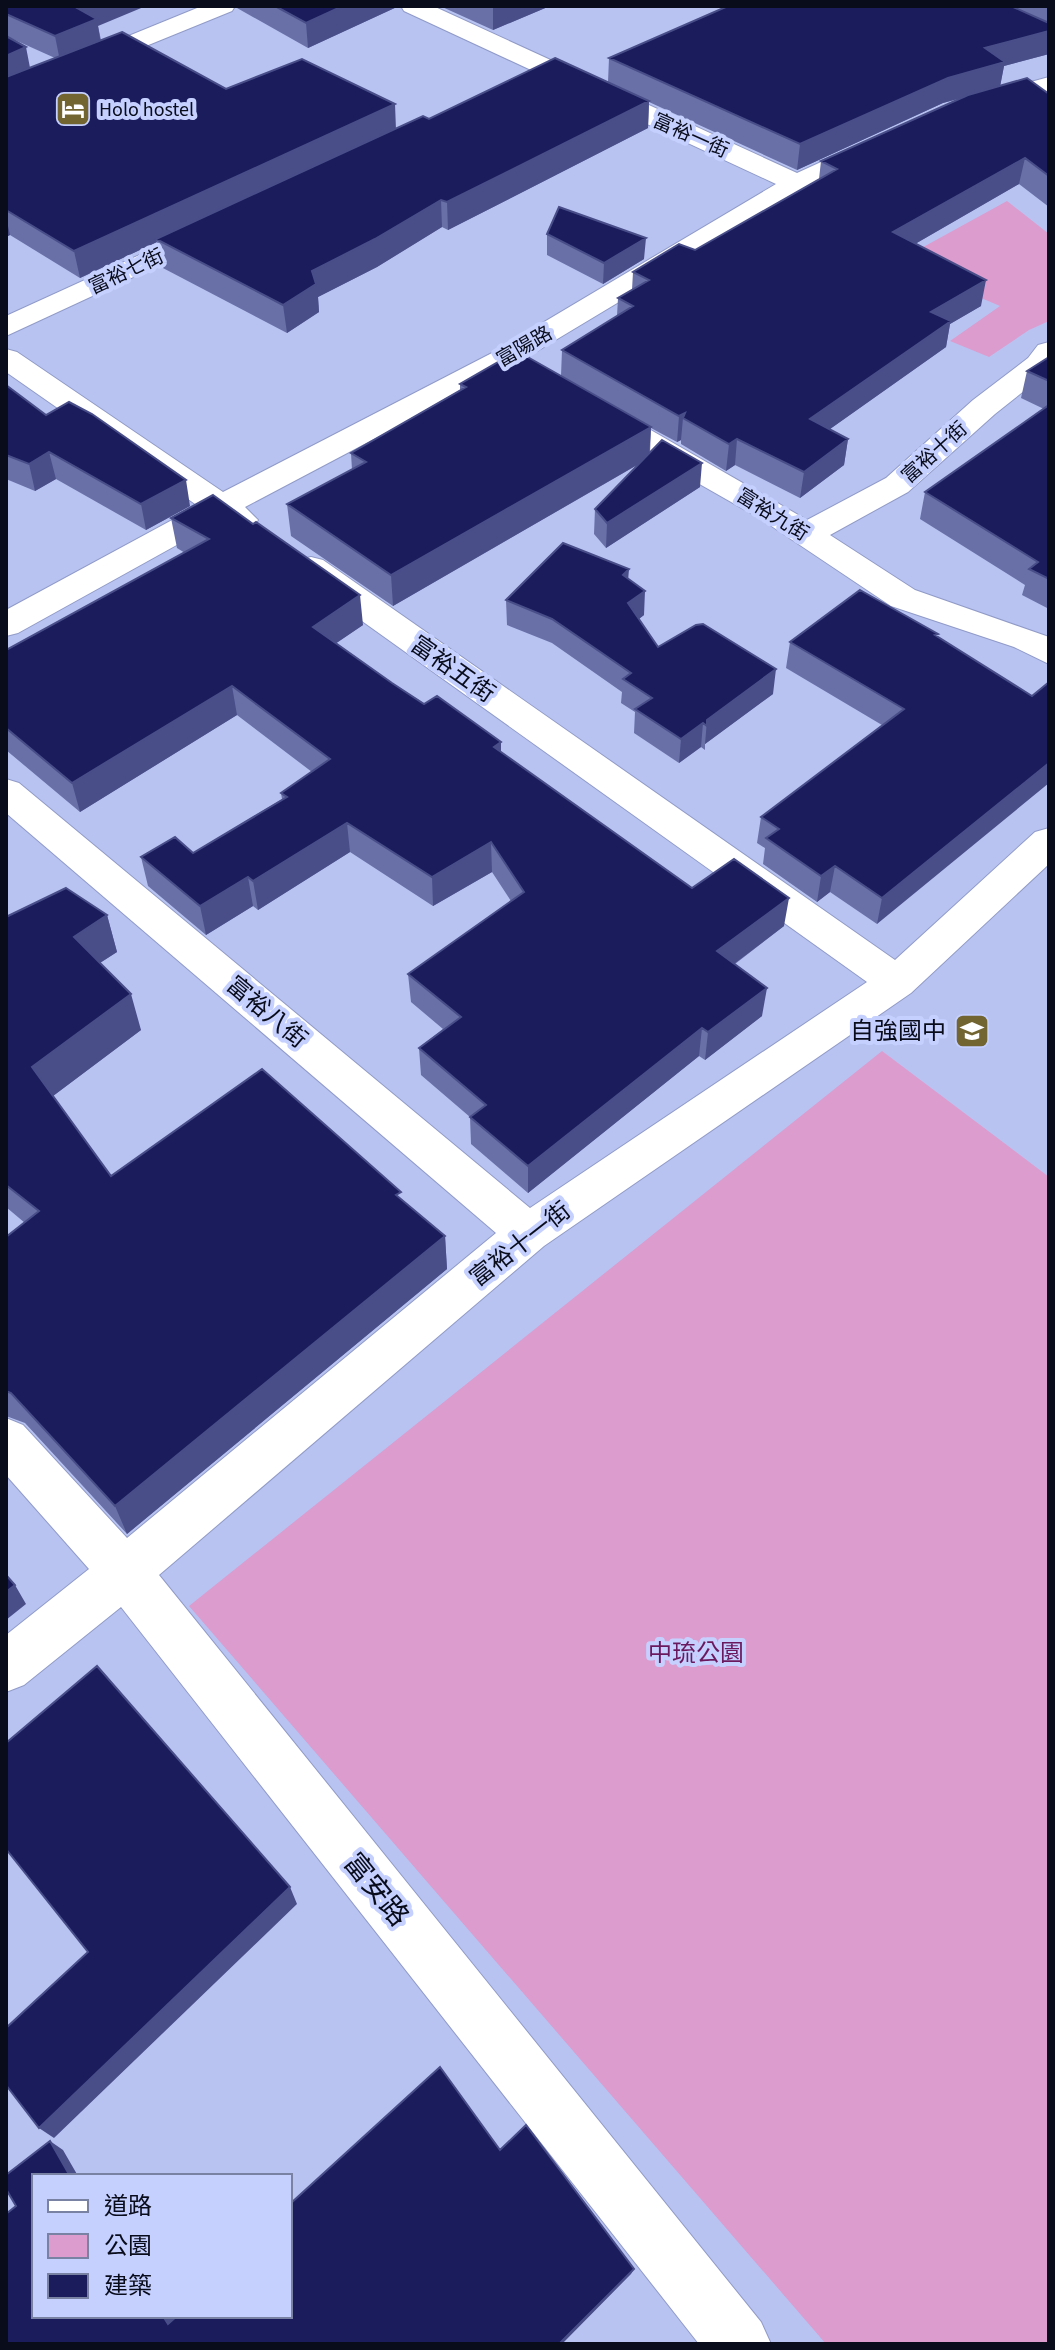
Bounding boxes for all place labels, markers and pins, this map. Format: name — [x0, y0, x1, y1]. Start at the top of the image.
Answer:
hotel icon: Holo hostel — [54, 90, 92, 128]
place label: Holo hostel — [99, 96, 194, 124]
school or university icon: 自強國中 — [953, 1012, 991, 1050]
place label: 自強國中 — [850, 1014, 946, 1049]

